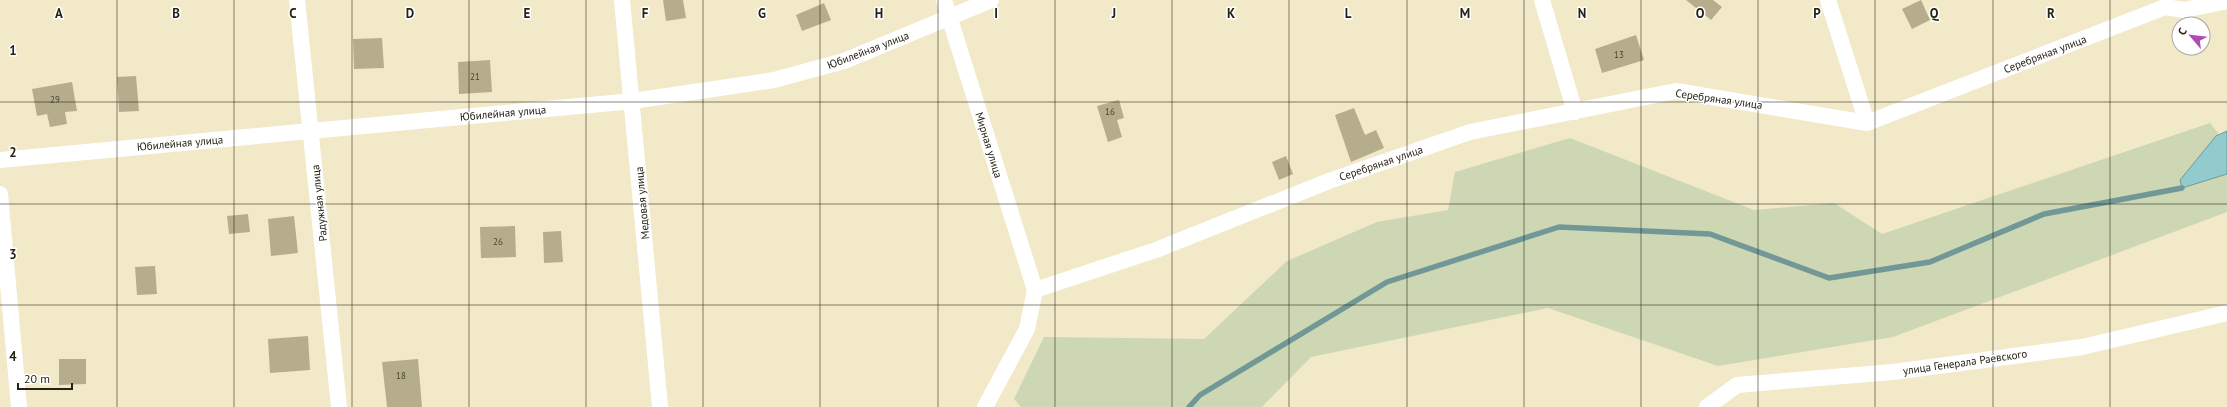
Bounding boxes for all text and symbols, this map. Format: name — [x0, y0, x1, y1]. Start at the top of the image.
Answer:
text: A — [55, 5, 63, 22]
text: B — [172, 5, 180, 22]
text: C — [289, 5, 297, 22]
text: D — [406, 5, 414, 22]
text: E — [524, 5, 531, 22]
text: F — [642, 5, 649, 22]
text: G — [758, 5, 766, 22]
text: H — [875, 5, 883, 22]
text: I — [994, 5, 998, 22]
text: J — [1111, 5, 1116, 22]
text: K — [1227, 5, 1235, 22]
text: L — [1345, 5, 1352, 22]
text: M — [1460, 5, 1470, 22]
text: N — [1578, 5, 1586, 22]
text: O — [1696, 5, 1705, 22]
text: P — [1813, 5, 1821, 22]
text: Q — [1930, 5, 1940, 22]
text: R — [2047, 5, 2055, 22]
north arrow — [2171, 16, 2211, 56]
text: С — [2175, 25, 2190, 37]
street label: Юбилейная улица — [825, 28, 911, 72]
street label: Серебряная улица — [2002, 32, 2088, 76]
text: 1 — [9, 42, 17, 59]
house number: 13 — [1614, 49, 1624, 60]
house number: 21 — [470, 71, 480, 82]
street label: Серебряная улица — [1675, 86, 1763, 112]
house number: 29 — [50, 94, 60, 105]
street label: Юбилейная улица — [459, 102, 547, 124]
house number: 16 — [1105, 106, 1115, 117]
street label: Мирная улица — [972, 110, 1006, 180]
street label: Юбилейная улица — [136, 132, 224, 154]
street label: Серебряная улица — [1337, 142, 1425, 184]
text: 2 — [9, 144, 17, 161]
street label: Радужная улица — [308, 164, 330, 242]
street label: Медовая улица — [632, 166, 652, 240]
house number: 26 — [493, 236, 503, 247]
text: 3 — [9, 246, 17, 263]
street label: улица Генерала Раевского — [1902, 346, 2028, 378]
text: 4 — [9, 348, 17, 365]
scale bar — [18, 365, 72, 391]
house number: 18 — [396, 370, 406, 381]
text: 20 m — [24, 371, 50, 386]

